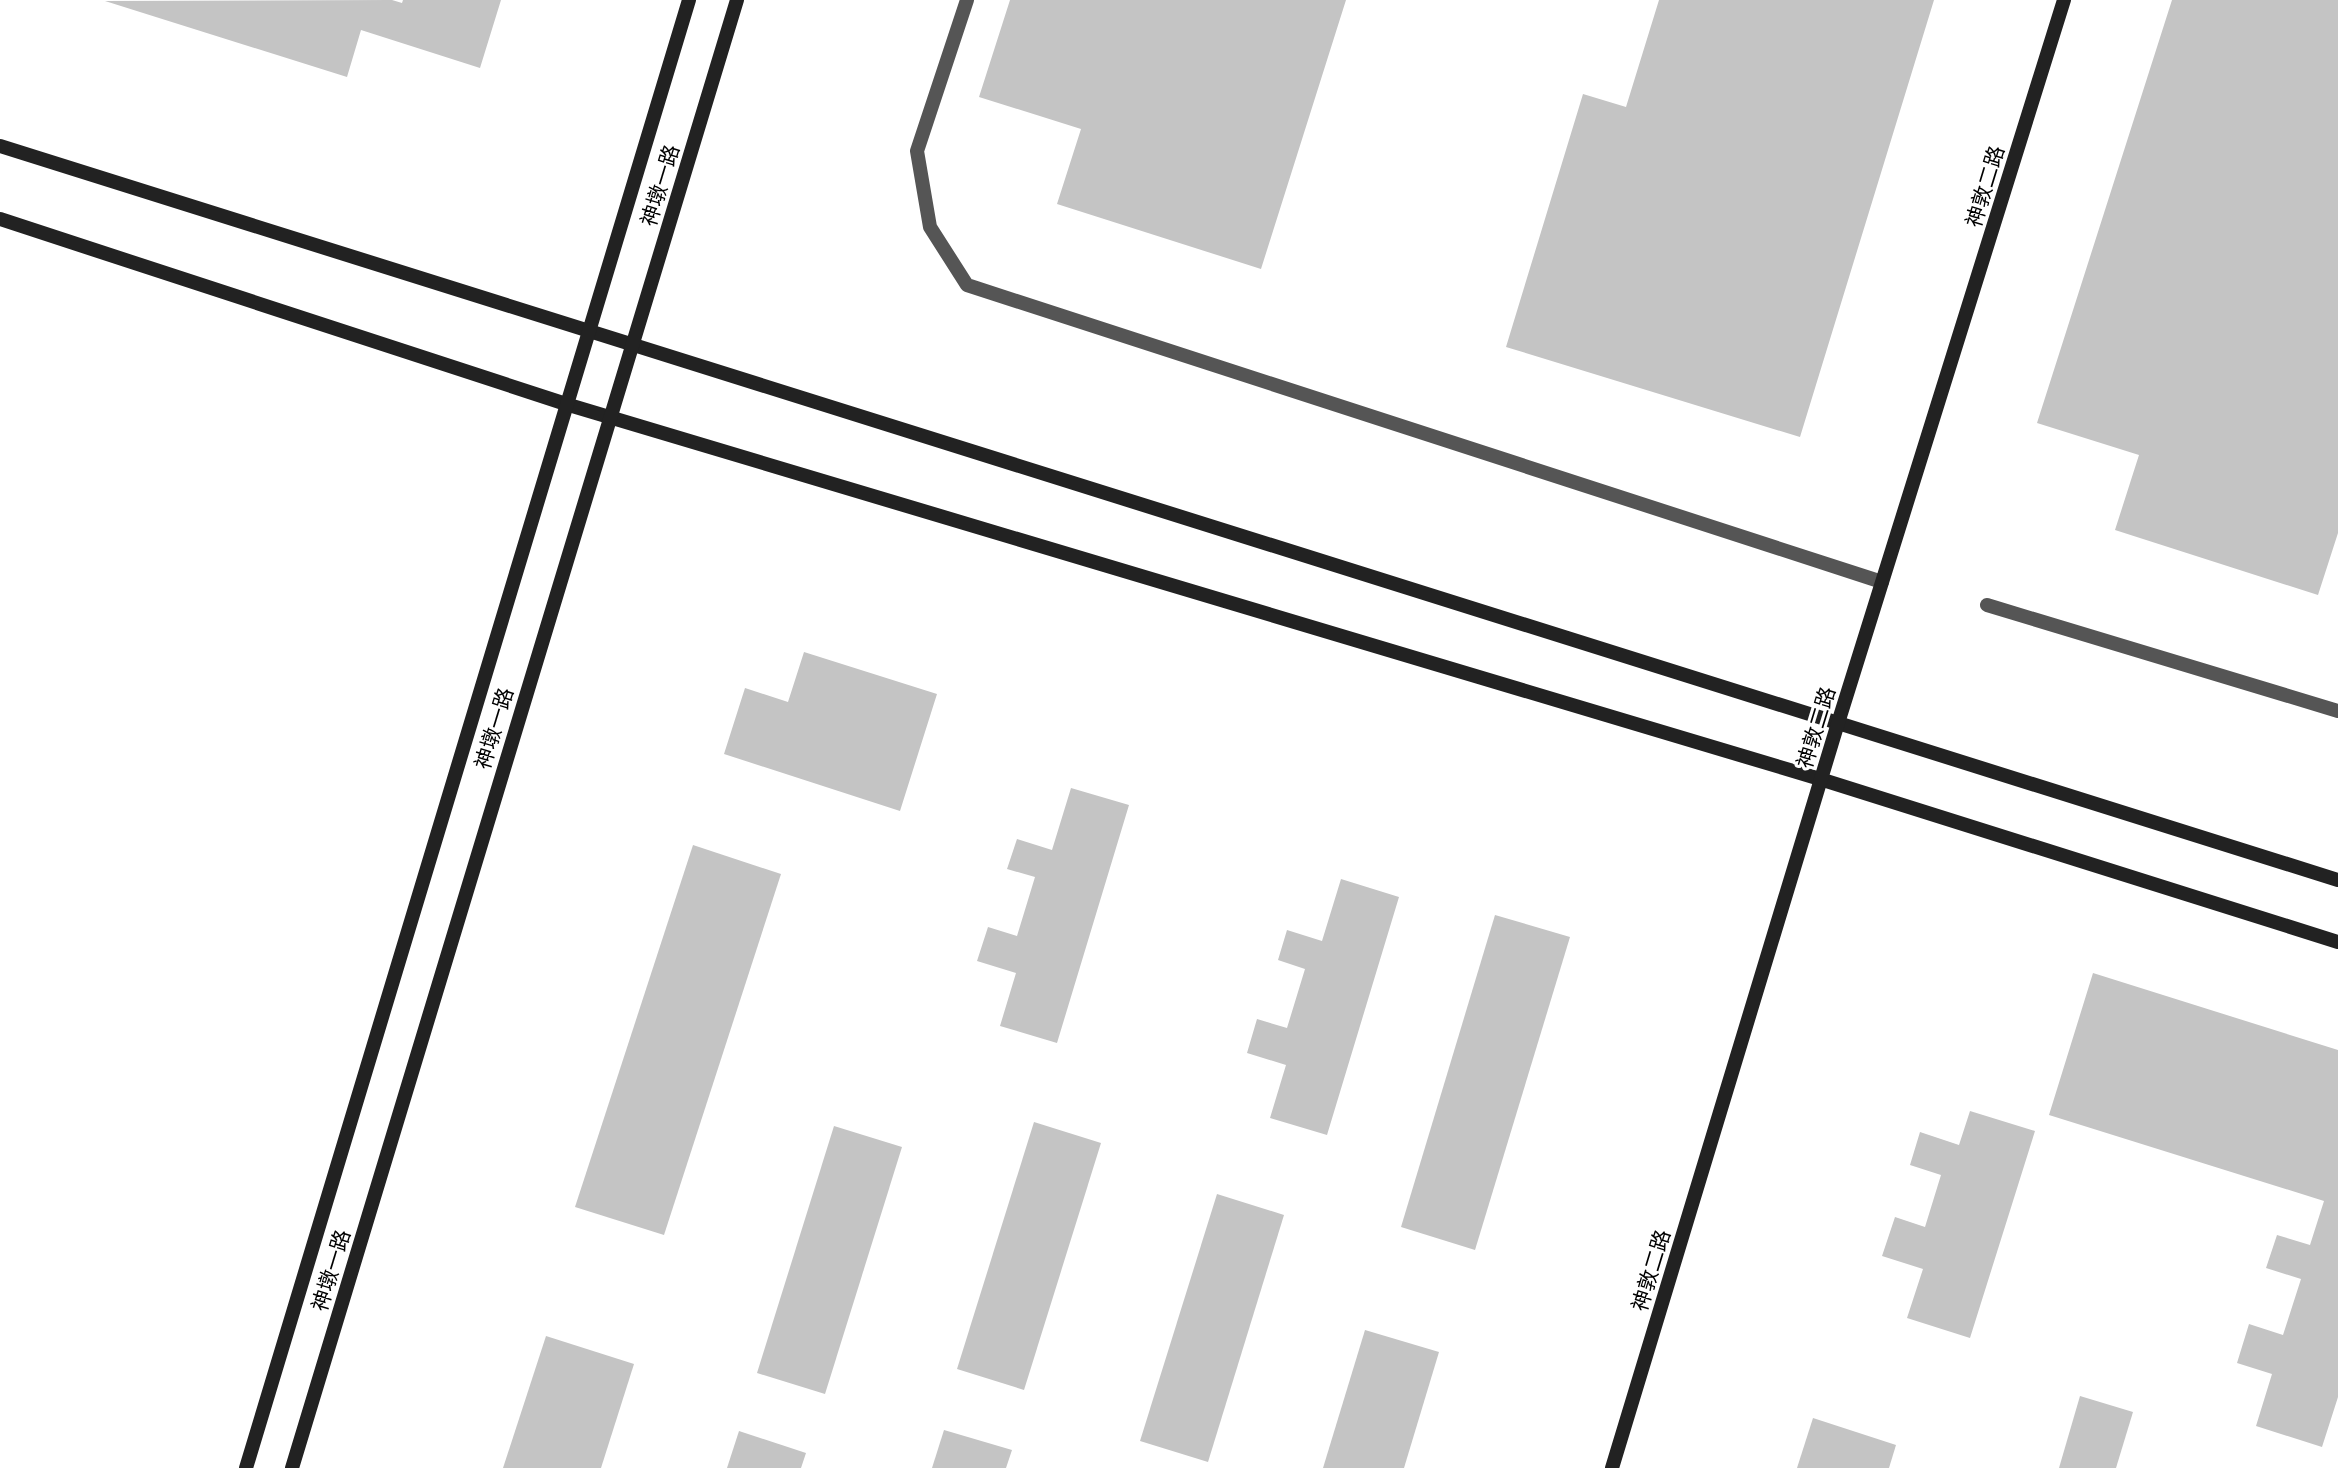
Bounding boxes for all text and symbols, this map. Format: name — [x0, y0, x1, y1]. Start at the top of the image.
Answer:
street label: 神墩一路 — [635, 141, 683, 229]
street label: 神敦二路 — [1960, 142, 2008, 230]
street label: 神敦二路 — [1791, 683, 1839, 771]
street label: 神墩一路 — [469, 684, 517, 772]
street label: 神墩一路 — [306, 1226, 354, 1314]
street label: 神敦二路 — [1626, 1226, 1674, 1314]

